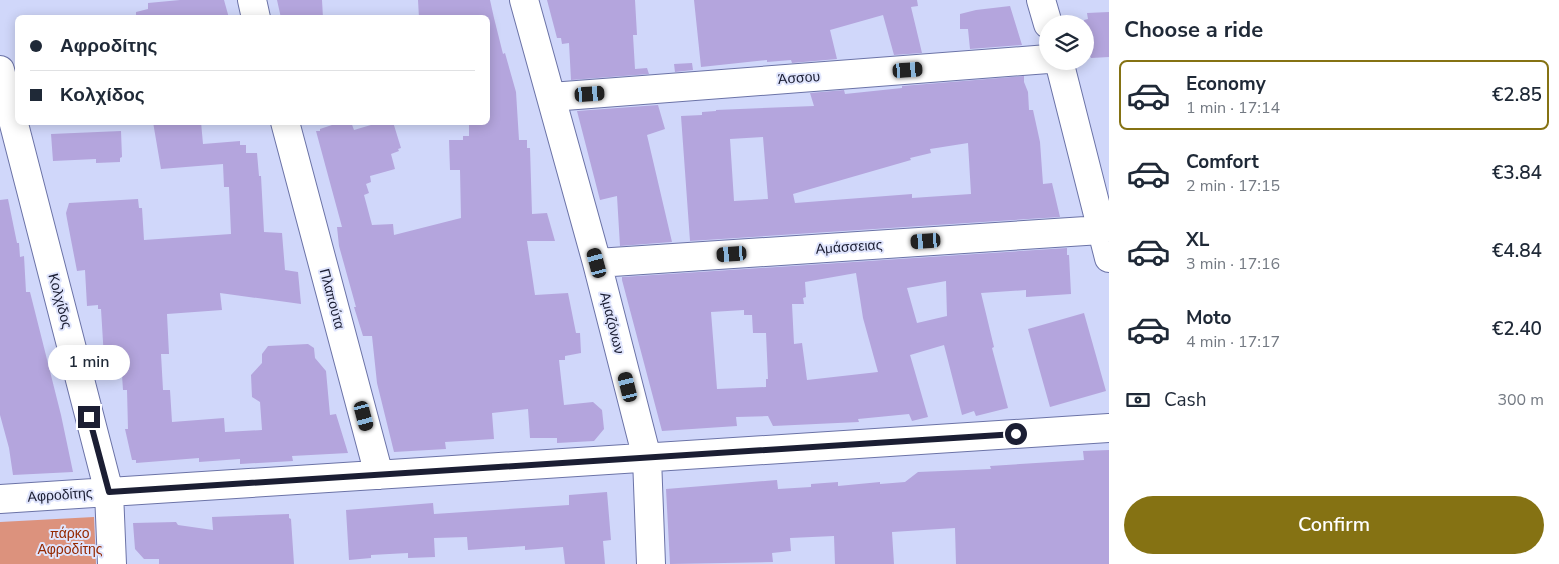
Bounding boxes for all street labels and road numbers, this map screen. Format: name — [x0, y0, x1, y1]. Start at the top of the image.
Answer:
street label: Άσσου — [777, 67, 821, 89]
street label: Αμάσσειας — [815, 235, 883, 259]
street label: Πλαπούτα — [315, 267, 349, 331]
street label: Κολχίδος — [44, 271, 77, 331]
street label: Αμαζόνων — [595, 290, 629, 356]
street label: Αφροδίτης — [27, 483, 93, 507]

